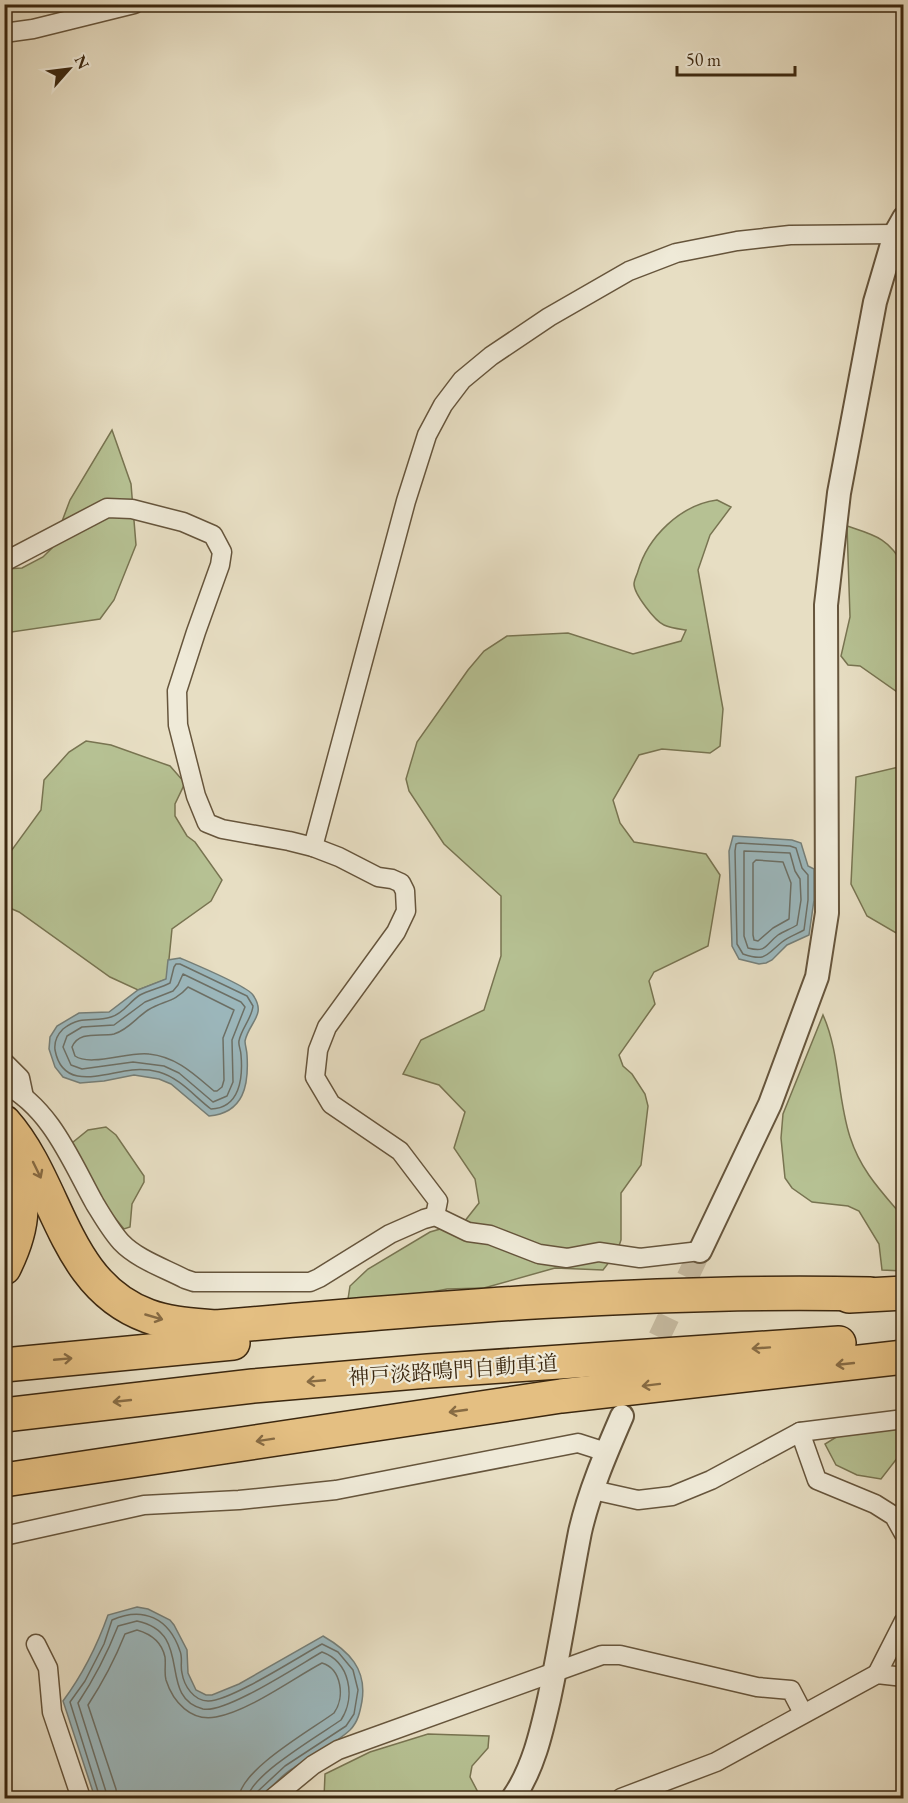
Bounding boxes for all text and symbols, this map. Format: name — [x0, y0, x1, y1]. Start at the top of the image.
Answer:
north arrow — [39, 39, 99, 99]
scale bar — [677, 39, 796, 77]
text: 50 m — [686, 48, 721, 71]
text: N — [69, 52, 94, 73]
one-way arrow — [32, 1161, 43, 1179]
one-way arrow — [144, 1312, 163, 1323]
one-way arrow — [752, 1343, 772, 1354]
street label: 神戸淡路鳴門自動車道 — [347, 1349, 559, 1391]
one-way arrow — [52, 1353, 72, 1364]
one-way arrow — [836, 1358, 856, 1369]
one-way arrow — [306, 1376, 326, 1387]
one-way arrow — [642, 1380, 662, 1391]
one-way arrow — [112, 1396, 132, 1407]
one-way arrow — [449, 1405, 469, 1416]
one-way arrow — [256, 1434, 276, 1445]

